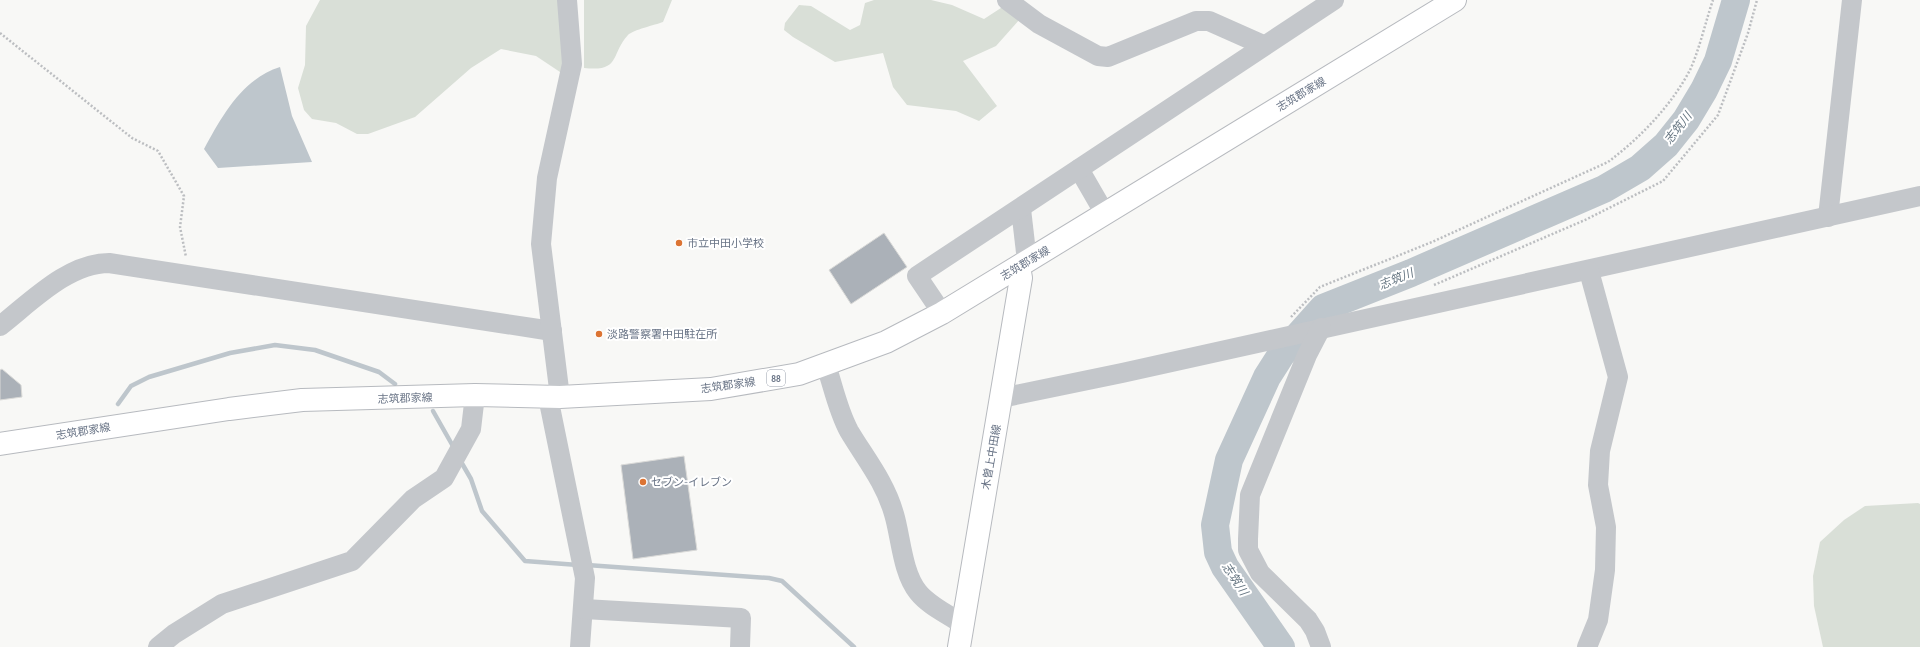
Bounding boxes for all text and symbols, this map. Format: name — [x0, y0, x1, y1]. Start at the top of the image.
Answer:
street label: 志筑郡家線 — [1274, 75, 1328, 114]
water label: 志筑川 — [1661, 108, 1697, 147]
place label: 市立中田小学校 — [687, 237, 764, 250]
marker: 市立中田小学校 — [674, 238, 684, 248]
street label: 志筑郡家線 — [998, 244, 1052, 283]
water label: 志筑川 — [1377, 265, 1418, 293]
place label: 淡路警察署中田駐在所 — [607, 328, 718, 341]
marker: 淡路警察署中田駐在所 — [594, 329, 604, 339]
road number: 88 — [767, 370, 785, 386]
street label: 志筑郡家線 — [700, 375, 756, 396]
street label: 志筑郡家線 — [377, 391, 433, 406]
street label: 志筑郡家線 — [55, 421, 111, 442]
street label: 木曽上中田線 — [979, 423, 1004, 491]
place label: セブン-イレブン — [651, 476, 732, 489]
marker: セブン-イレブン — [638, 477, 648, 487]
water label: 志筑川 — [1218, 560, 1252, 600]

